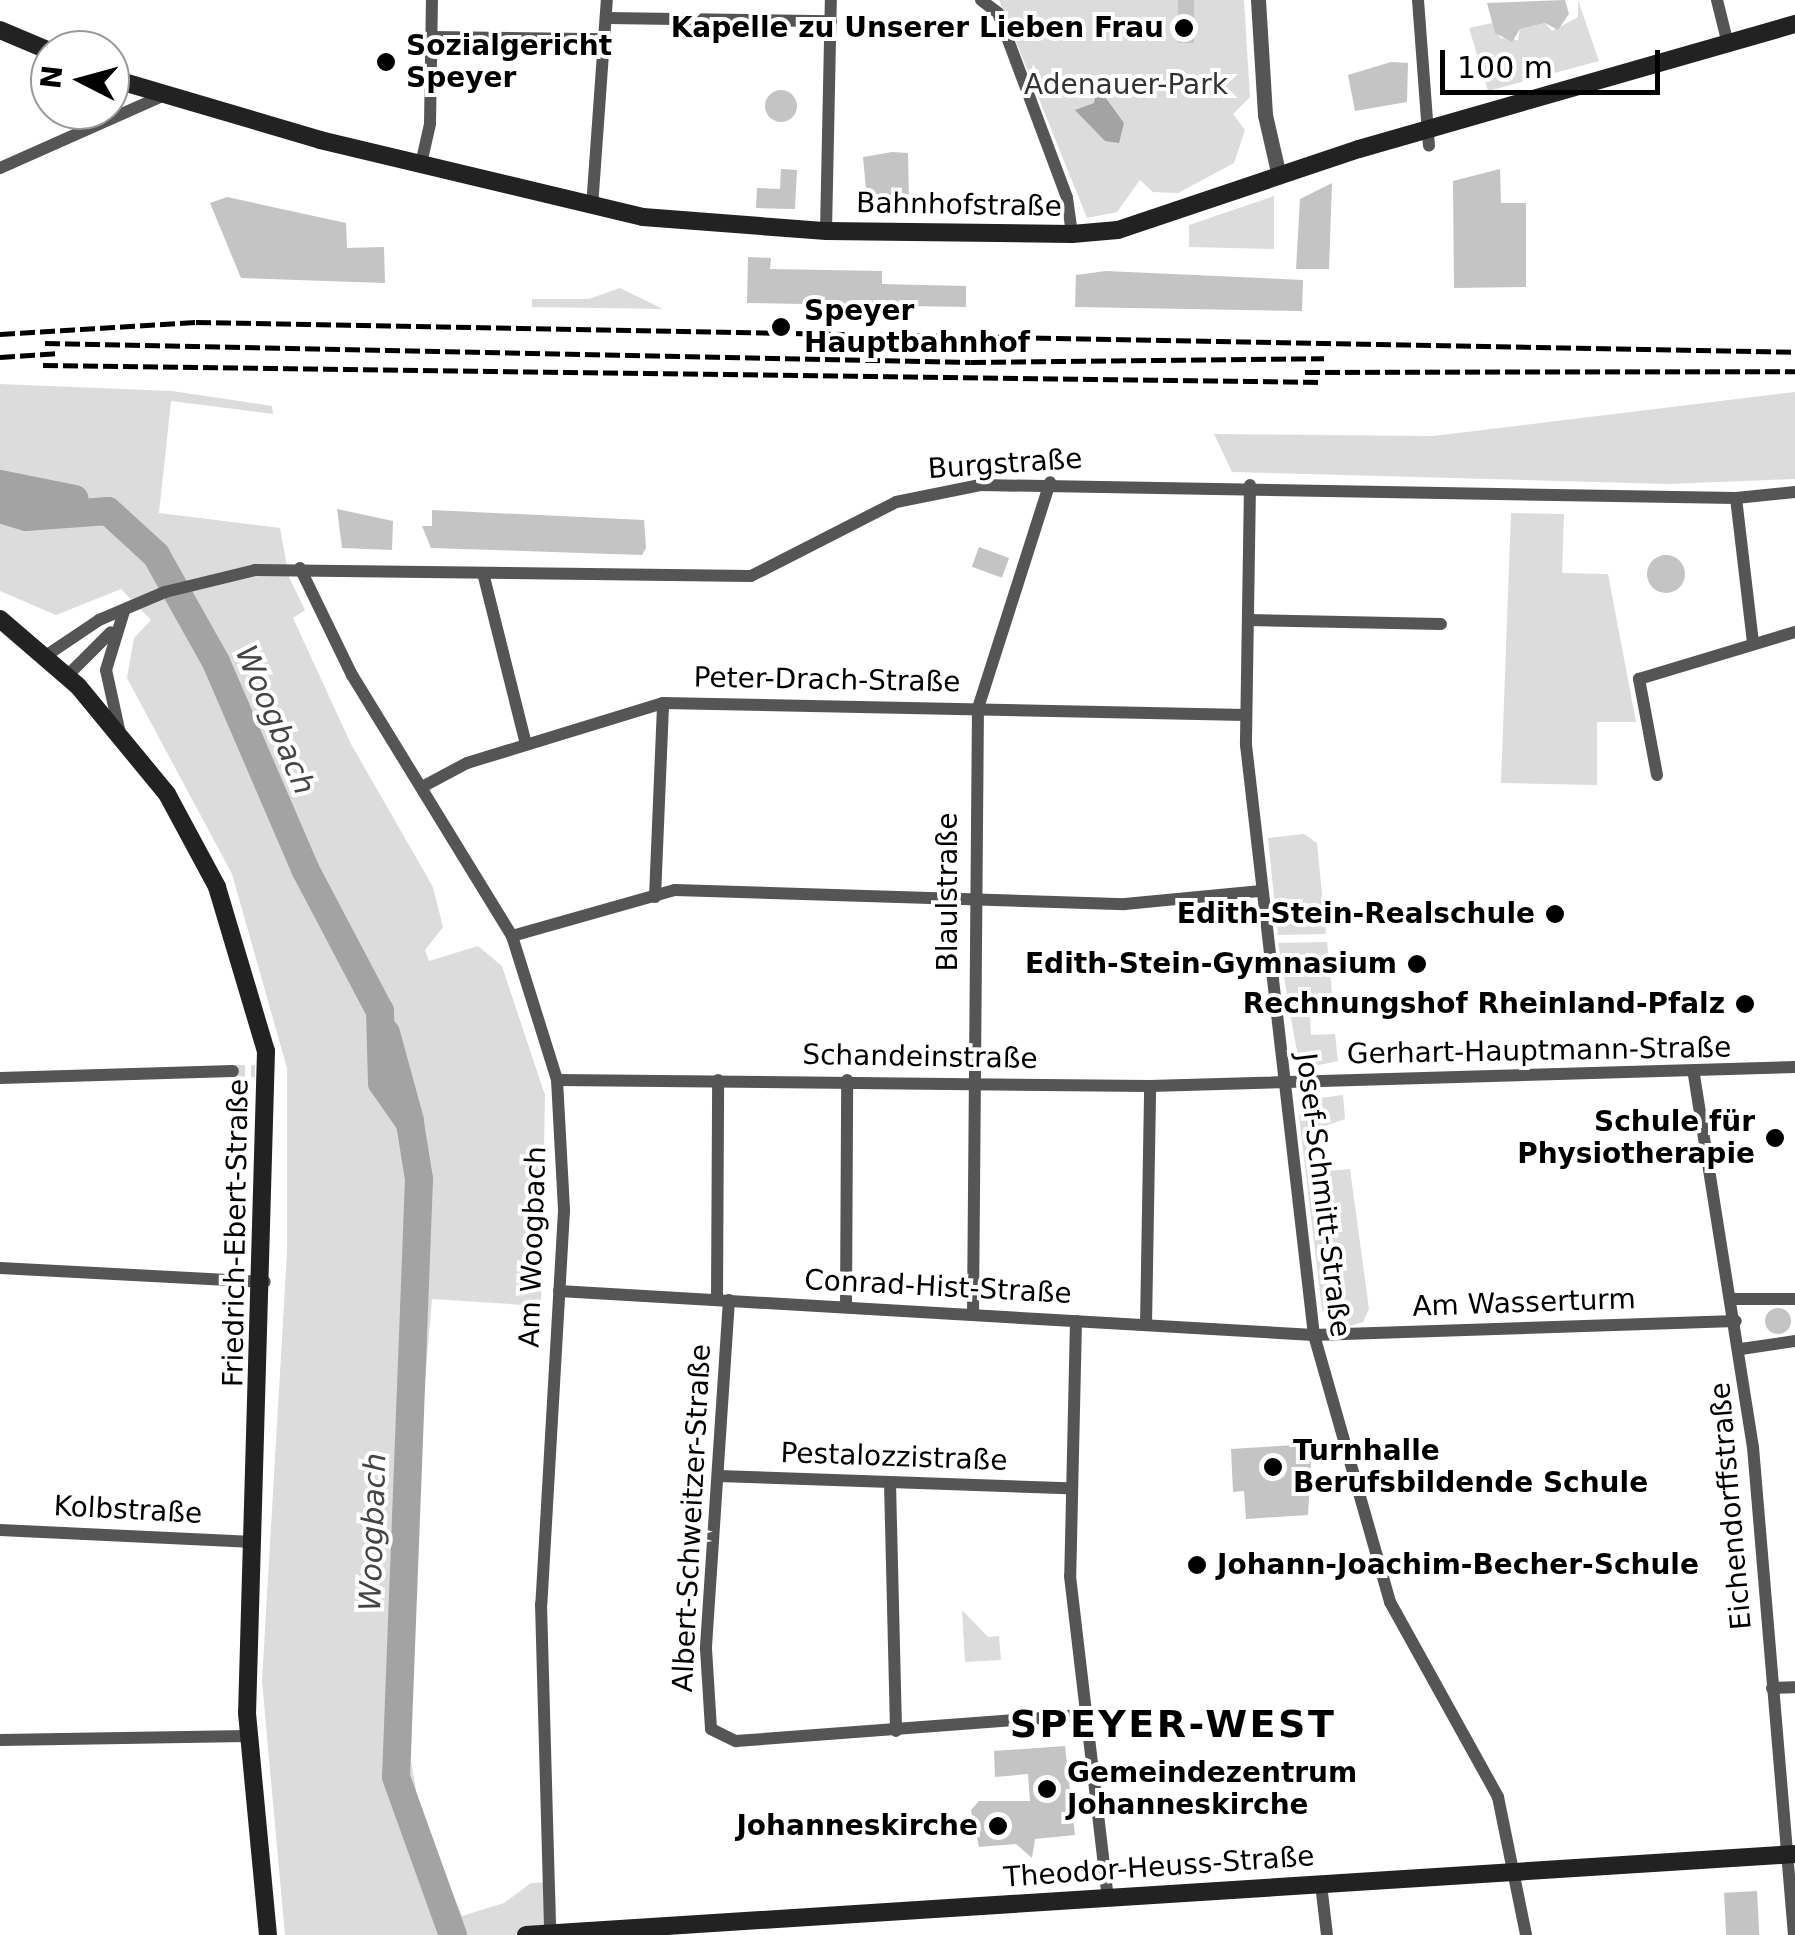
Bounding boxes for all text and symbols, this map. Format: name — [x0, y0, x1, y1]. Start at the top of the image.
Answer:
place label: Kapelle zu Unserer Lieben Frau — [671, 11, 1164, 45]
marker: Kapelle zu Unserer Lieben Frau — [1173, 17, 1195, 39]
place label: Sozialgericht Speyer — [406, 29, 612, 95]
north arrow — [30, 30, 130, 130]
scale bar — [1445, 30, 1665, 92]
text: 100 m — [1457, 50, 1553, 85]
marker: Sozialgericht Speyer — [375, 51, 397, 73]
text: N — [34, 64, 69, 90]
park label: Adenauer-Park — [1024, 68, 1228, 102]
street label: Bahnhofstraße — [856, 186, 1062, 224]
place label: Speyer Hauptbahnhof — [804, 294, 1030, 360]
marker: Speyer Hauptbahnhof — [768, 314, 794, 340]
street label: Burgstraße — [927, 442, 1083, 486]
water label: Woogbach — [227, 640, 323, 800]
street label: Peter-Drach-Straße — [693, 661, 961, 699]
street label: Blaulstraße — [931, 813, 965, 971]
place label: Edith-Stein-Realschule — [1177, 897, 1535, 931]
marker: Edith-Stein-Realschule — [1544, 903, 1566, 925]
place label: Edith-Stein-Gymnasium — [1025, 947, 1397, 981]
marker: Edith-Stein-Gymnasium — [1406, 953, 1428, 975]
place label: Rechnungshof Rheinland-Pfalz — [1243, 987, 1725, 1021]
marker: Rechnungshof Rheinland-Pfalz — [1734, 993, 1756, 1015]
street label: Gerhart-Hauptmann-Straße — [1347, 1031, 1731, 1071]
street label: Schandeinstraße — [802, 1038, 1038, 1076]
street label: Josef-Schmitt-Straße — [1289, 1051, 1357, 1339]
street label: Friedrich-Ebert-Straße — [217, 1078, 255, 1388]
place label: Schule für Physiotherapie — [1517, 1105, 1755, 1171]
marker: Schule für Physiotherapie — [1764, 1127, 1786, 1149]
street label: Am Woogbach — [513, 1146, 553, 1348]
street label: Conrad-Hist-Straße — [803, 1263, 1073, 1311]
street label: Am Wasserturm — [1412, 1282, 1636, 1324]
street label: Albert-Schweitzer-Straße — [666, 1343, 718, 1693]
street label: Eichendorffstraße — [1703, 1381, 1759, 1631]
place label: Turnhalle Berufsbildende Schule — [1293, 1434, 1648, 1500]
street label: Pestalozzistraße — [780, 1436, 1008, 1478]
water label: Woogbach — [352, 1452, 394, 1612]
marker: Turnhalle Berufsbildende Schule — [1262, 1456, 1284, 1478]
street label: Kolbstraße — [53, 1489, 203, 1531]
place label: Johann-Joachim-Becher-Schule — [1217, 1548, 1699, 1582]
marker: Johann-Joachim-Becher-Schule — [1186, 1554, 1208, 1576]
district label: SPEYER-WEST — [1010, 1702, 1336, 1748]
place label: Gemeindezentrum Johanneskirche — [1067, 1756, 1357, 1822]
marker: Gemeindezentrum Johanneskirche — [1036, 1778, 1058, 1800]
place label: Johanneskirche — [736, 1809, 978, 1843]
marker: Johanneskirche — [987, 1815, 1009, 1837]
street label: Theodor-Heuss-Straße — [1002, 1839, 1316, 1895]

